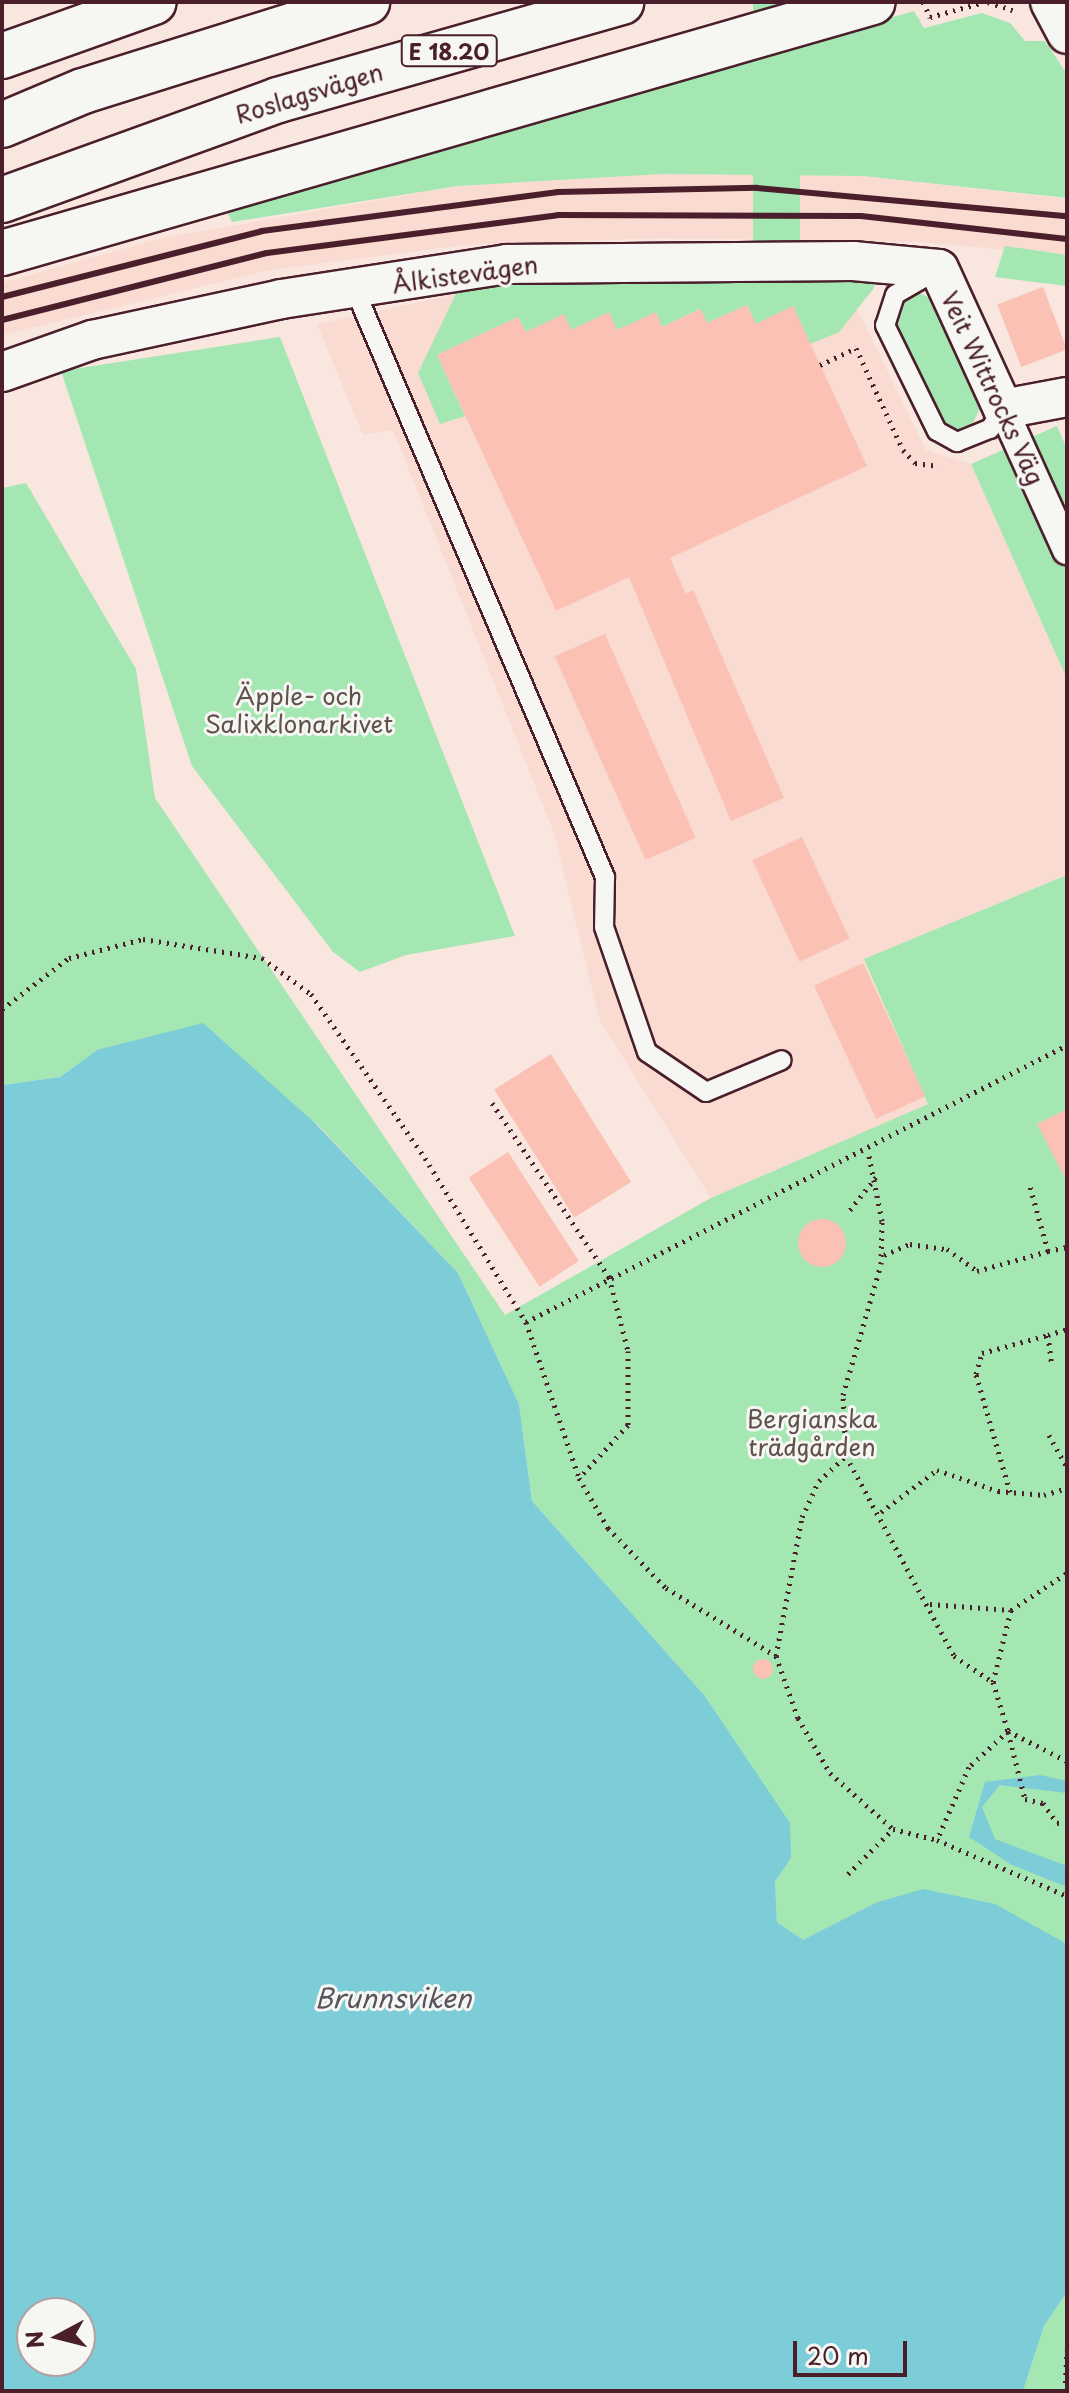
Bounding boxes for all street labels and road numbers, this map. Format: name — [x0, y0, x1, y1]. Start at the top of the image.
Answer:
road number: E 18.20 — [399, 33, 499, 69]
street label: Roslagsvägen — [232, 57, 386, 129]
street label: Ålkistevägen — [390, 250, 540, 298]
street label: Veit Wittrocks Väg — [935, 286, 1051, 490]

